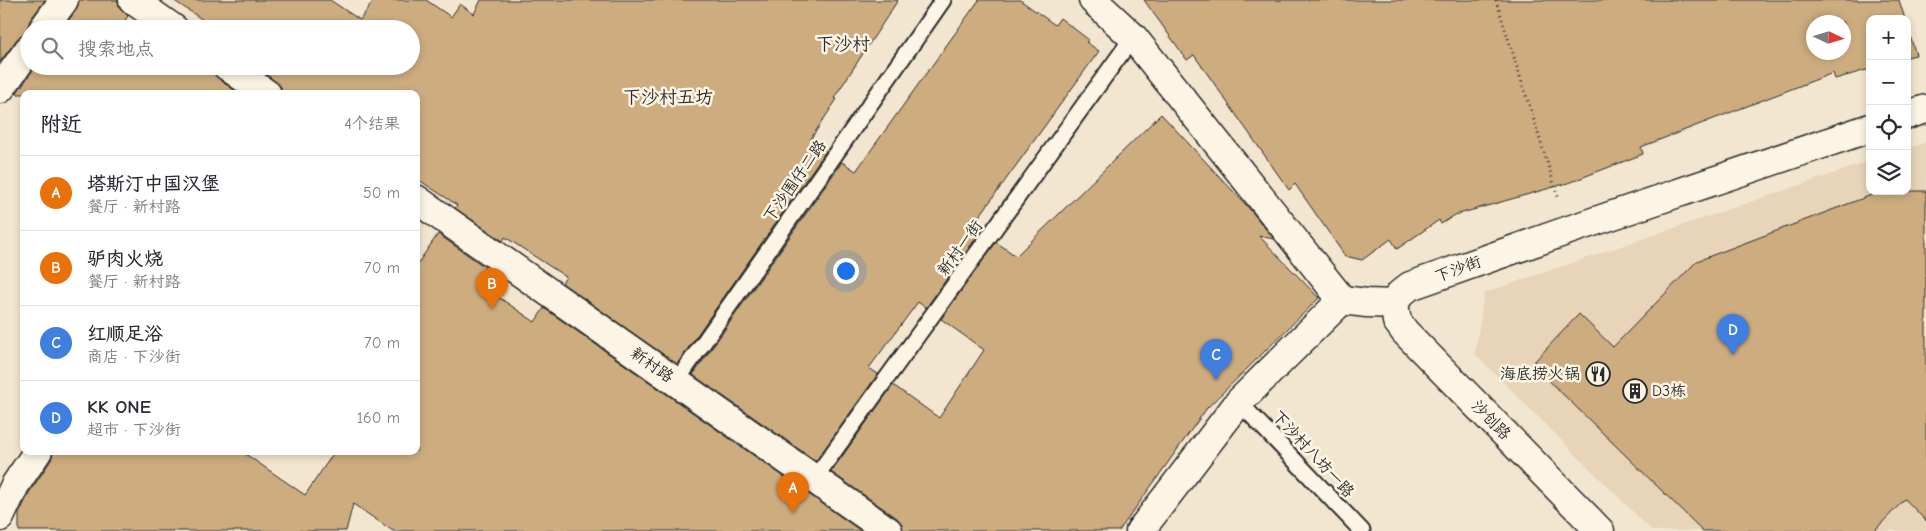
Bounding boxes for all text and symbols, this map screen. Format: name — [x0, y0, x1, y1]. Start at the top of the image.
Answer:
north arrow — [1806, 15, 1851, 60]
map controls — [1866, 15, 1911, 195]
button: + — [1866, 15, 1911, 60]
search box — [20, 20, 420, 75]
icon: search — [38, 34, 66, 62]
district label: 下沙村 — [816, 34, 870, 55]
text: 搜索地点 — [78, 38, 154, 60]
button: − — [1866, 60, 1911, 105]
district label: 下沙村五坊 — [623, 87, 713, 108]
button: locate — [1866, 105, 1911, 150]
text: 附近 — [40, 112, 82, 136]
text: 4个结果 — [344, 115, 400, 133]
street label: 下沙围仔二路 — [760, 137, 830, 225]
button: layers — [1866, 150, 1911, 195]
text: 塔斯汀中国汉堡 — [87, 173, 220, 195]
text: A — [52, 184, 60, 202]
text: 50 m — [363, 184, 400, 202]
text: 餐厅 · 新村路 — [87, 198, 181, 216]
street label: 新村一街 — [934, 217, 986, 279]
text: 驴肉火烧 — [87, 248, 163, 270]
street label: 下沙街 — [1432, 252, 1484, 286]
your location — [833, 258, 859, 284]
text: B — [51, 259, 61, 277]
text: 70 m — [364, 259, 400, 277]
pin: B — [476, 268, 508, 309]
text: 餐厅 · 新村路 — [87, 273, 181, 291]
pin: D — [1717, 314, 1749, 355]
text: 红顺足浴 — [87, 323, 163, 345]
text: C — [51, 334, 61, 352]
text: 70 m — [364, 334, 400, 352]
pin: C — [1200, 339, 1232, 380]
street label: 新村路 — [627, 344, 677, 386]
text: 商店 · 下沙街 — [87, 348, 181, 366]
restaurant icon: 海底捞火锅 — [1585, 361, 1611, 387]
place label: 海底捞火锅 — [1500, 365, 1580, 383]
building icon: D3栋 — [1622, 378, 1648, 404]
place label: D3栋 — [1652, 382, 1686, 400]
text: KK ONE — [87, 396, 151, 418]
street label: 沙创路 — [1468, 397, 1514, 443]
street label: 下沙村八坊一路 — [1268, 407, 1358, 501]
text: D — [51, 409, 61, 427]
text: 160 m — [357, 409, 400, 427]
text: 超市 · 下沙街 — [87, 421, 181, 439]
pin: A — [777, 472, 809, 513]

